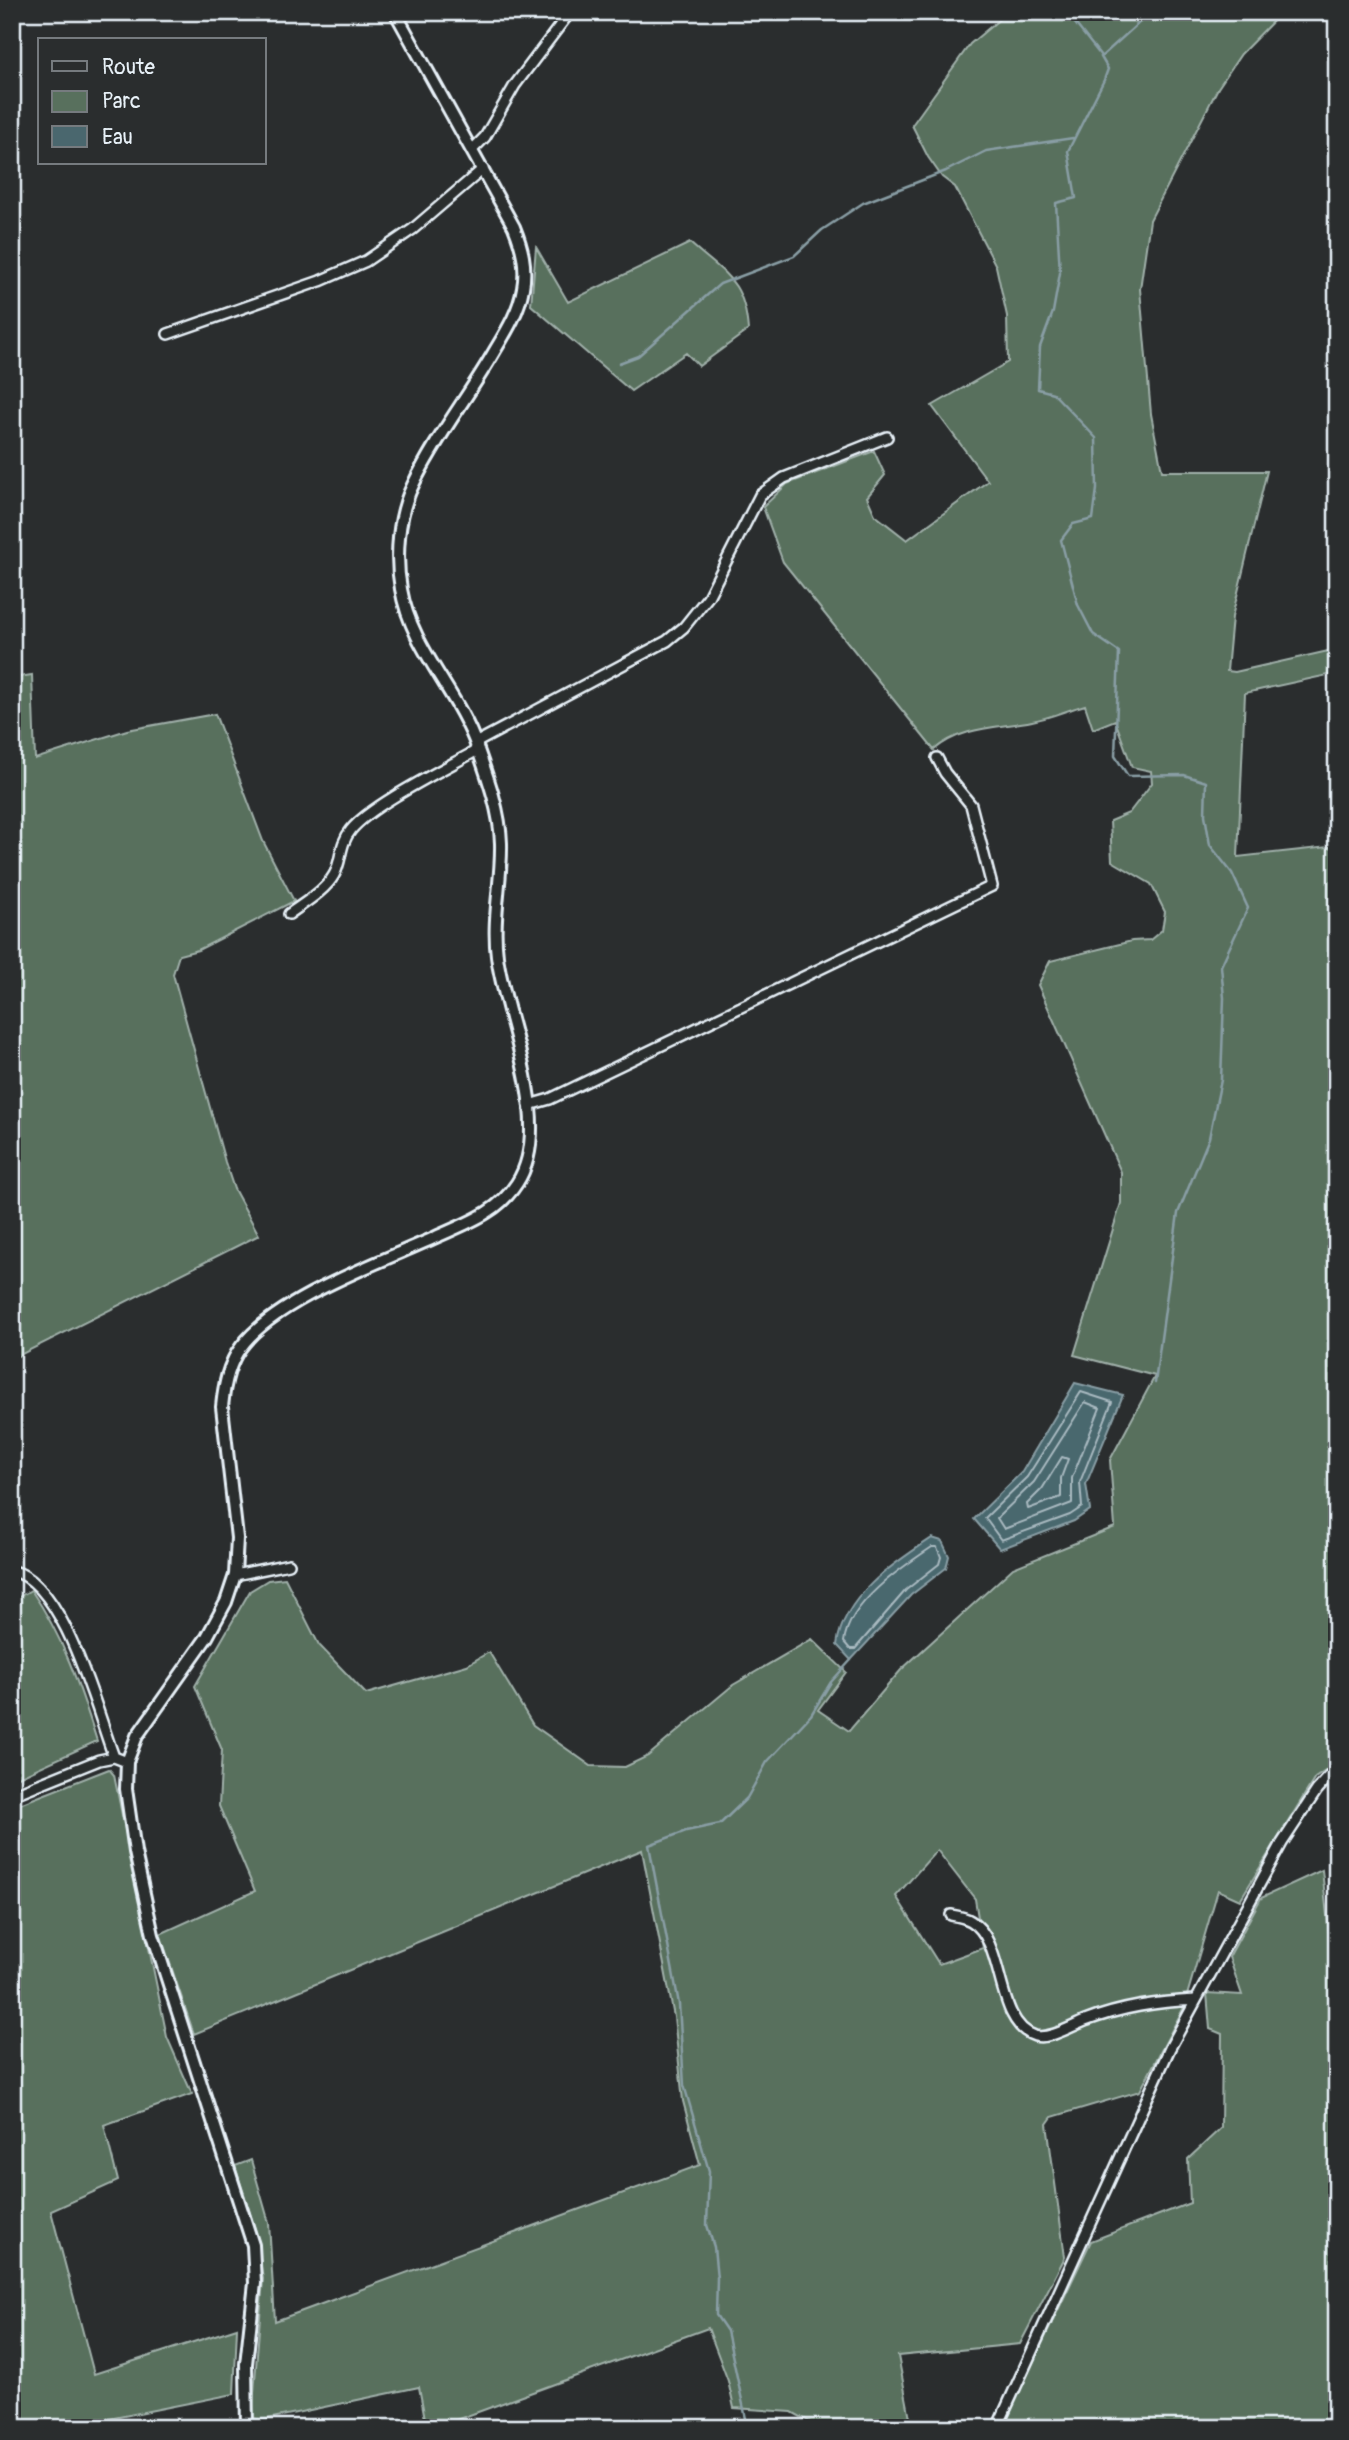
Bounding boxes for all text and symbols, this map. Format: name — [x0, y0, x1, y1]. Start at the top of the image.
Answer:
legend — [38, 38, 266, 164]
text: Route — [102, 54, 155, 81]
text: Parc — [102, 88, 141, 115]
text: Eau — [102, 124, 133, 151]

